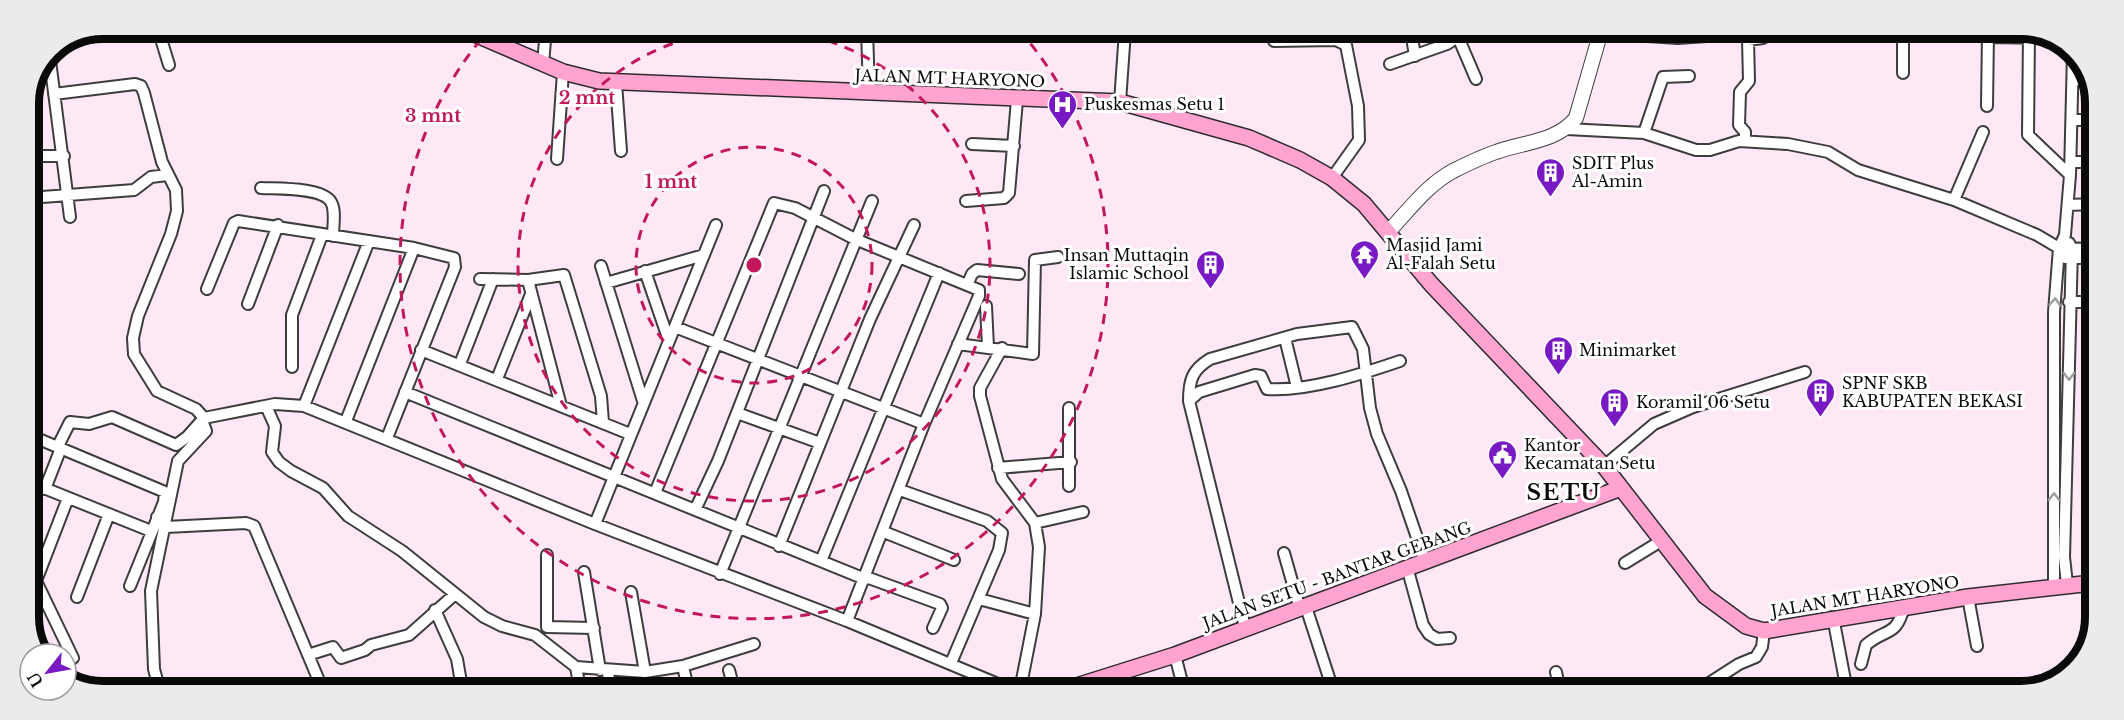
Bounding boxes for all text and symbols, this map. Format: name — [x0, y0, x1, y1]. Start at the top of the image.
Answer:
street label: JALAN MT HARYONO — [852, 65, 1046, 91]
text: 2 mnt — [559, 87, 615, 109]
hospital icon: Puskesmas Setu 1 — [1047, 88, 1079, 130]
place label: Puskesmas Setu 1 — [1084, 94, 1225, 114]
text: 3 mnt — [405, 105, 461, 127]
place label: SDIT Plus Al-Amin — [1571, 153, 1654, 191]
building icon: SDIT Plus Al-Amin — [1535, 156, 1567, 198]
text: 1 mnt — [645, 171, 697, 193]
place label: Masjid Jami Al-Falah Setu — [1385, 235, 1496, 273]
temple icon: Masjid Jami Al-Falah Setu — [1349, 238, 1381, 280]
place label: Insan Muttaqin Islamic School — [1064, 245, 1189, 283]
building icon: Insan Muttaqin Islamic School — [1194, 248, 1226, 290]
centre of rings — [744, 255, 764, 275]
one-way arrow — [2048, 298, 2061, 307]
building icon: Minimarket — [1542, 334, 1574, 376]
place label: Minimarket — [1579, 340, 1677, 360]
one-way arrow — [2063, 371, 2075, 380]
place label: SPNF SKB KABUPATEN BEKASI — [1842, 373, 2023, 411]
building icon: SPNF SKB KABUPATEN BEKASI — [1805, 376, 1837, 418]
building icon: Koramil 06 Setu — [1599, 386, 1631, 428]
place label: Koramil 06 Setu — [1636, 392, 1770, 412]
place label: Kantor Kecamatan Setu — [1524, 435, 1656, 473]
public building icon: Kantor Kecamatan Setu — [1487, 438, 1519, 480]
district label: SETU — [1527, 479, 1601, 506]
one-way arrow — [2048, 493, 2061, 502]
street label: JALAN SETU - BANTAR GEBANG — [1198, 517, 1474, 634]
street label: JALAN MT HARYONO — [1767, 571, 1961, 621]
north arrow — [18, 642, 78, 702]
text: U — [23, 669, 47, 691]

